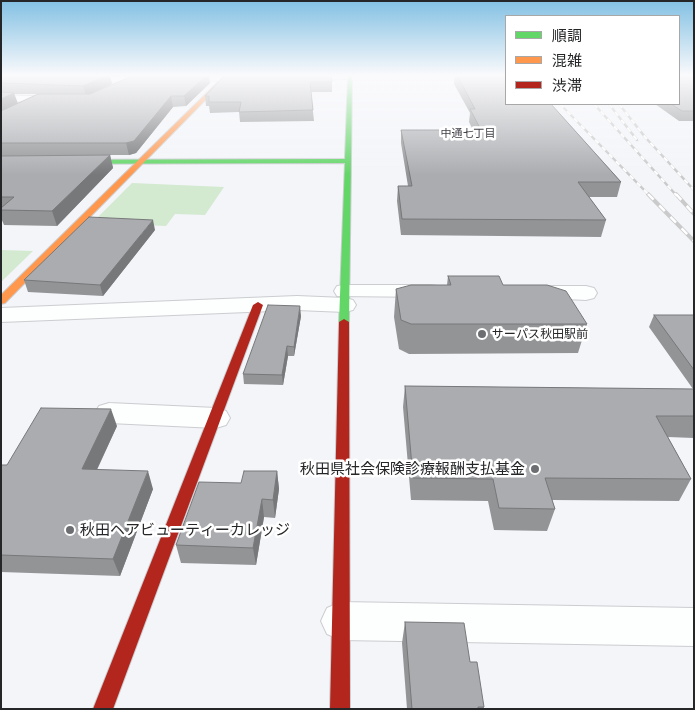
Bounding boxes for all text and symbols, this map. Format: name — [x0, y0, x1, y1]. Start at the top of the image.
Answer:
legend — [505, 15, 680, 105]
text: 順調 — [552, 26, 582, 44]
text: 混雑 — [552, 51, 582, 69]
text: 渋滞 — [552, 76, 582, 94]
district label: 中通七丁目 — [441, 127, 495, 141]
place label: サーパス秋田駅前 — [492, 327, 588, 341]
marker: サーパス秋田駅前 — [476, 328, 488, 340]
place label: 秋田県社会保険診療報酬支払基金 — [300, 460, 525, 478]
marker: 秋田県社会保険診療報酬支払基金 — [529, 463, 541, 475]
place label: 秋田ヘアビューティーカレッジ — [80, 521, 290, 539]
marker: 秋田ヘアビューティーカレッジ — [64, 524, 76, 536]

